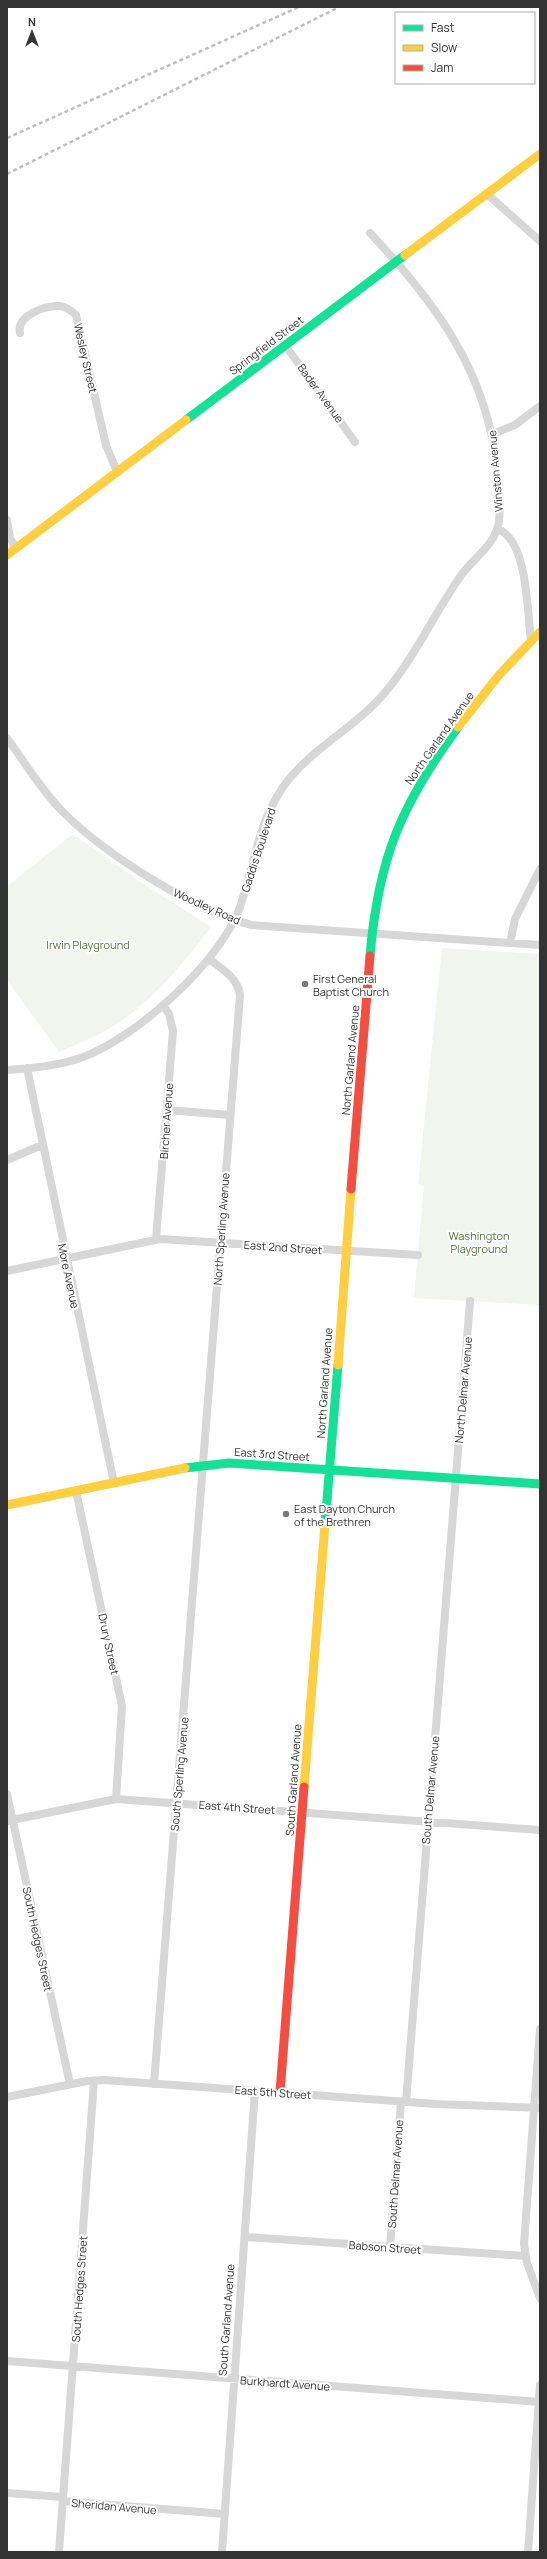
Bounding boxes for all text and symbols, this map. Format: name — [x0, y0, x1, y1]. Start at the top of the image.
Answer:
north arrow — [12, 12, 52, 52]
legend — [395, 12, 535, 84]
text: N — [28, 14, 36, 29]
text: Fast — [431, 19, 455, 36]
text: Slow — [431, 39, 457, 56]
text: Jam — [431, 59, 453, 76]
street label: Springfield Street — [226, 312, 306, 378]
street label: Wesley Street — [71, 322, 101, 394]
street label: Bader Avenue — [294, 360, 348, 426]
street label: Winston Avenue — [484, 429, 506, 513]
street label: North Garland Avenue — [401, 688, 477, 788]
street label: Gaddis Boulevard — [237, 806, 279, 894]
street label: Woodley Road — [171, 884, 243, 928]
park label: Irwin Playground — [46, 937, 130, 952]
place label: First General Baptist Church — [313, 971, 389, 999]
marker: First General Baptist Church — [300, 979, 310, 989]
street label: North Garland Avenue — [338, 1004, 362, 1116]
street label: Bircher Avenue — [156, 1082, 176, 1159]
street label: North Sperling Avenue — [210, 1172, 232, 1286]
park label: Washington Playground — [448, 1228, 510, 1256]
street label: East 2nd Street — [243, 1237, 323, 1257]
street label: More Avenue — [55, 1242, 83, 1310]
street label: North Garland Avenue — [313, 1327, 335, 1439]
street label: North Delmar Avenue — [451, 1336, 475, 1444]
street label: East 3rd Street — [234, 1444, 310, 1464]
place label: East Dayton Church of the Brethren — [294, 1501, 395, 1529]
marker: East Dayton Church of the Brethren — [281, 1509, 291, 1519]
street label: Drury Street — [95, 1612, 123, 1676]
street label: South Sperling Avenue — [167, 1716, 192, 1832]
street label: South Garland Avenue — [282, 1723, 304, 1837]
street label: South Delmar Avenue — [418, 1735, 442, 1845]
street label: East 4th Street — [198, 1797, 276, 1817]
street label: South Hedges Street — [20, 1885, 56, 1993]
street label: East 5th Street — [234, 2082, 312, 2102]
street label: South Delmar Avenue — [384, 2119, 406, 2229]
street label: South Hedges Street — [68, 2235, 90, 2343]
street label: Babson Street — [348, 2237, 422, 2257]
street label: South Garland Avenue — [215, 2263, 237, 2377]
street label: Burkhardt Avenue — [240, 2372, 331, 2394]
street label: Sheridan Avenue — [71, 2495, 158, 2517]

